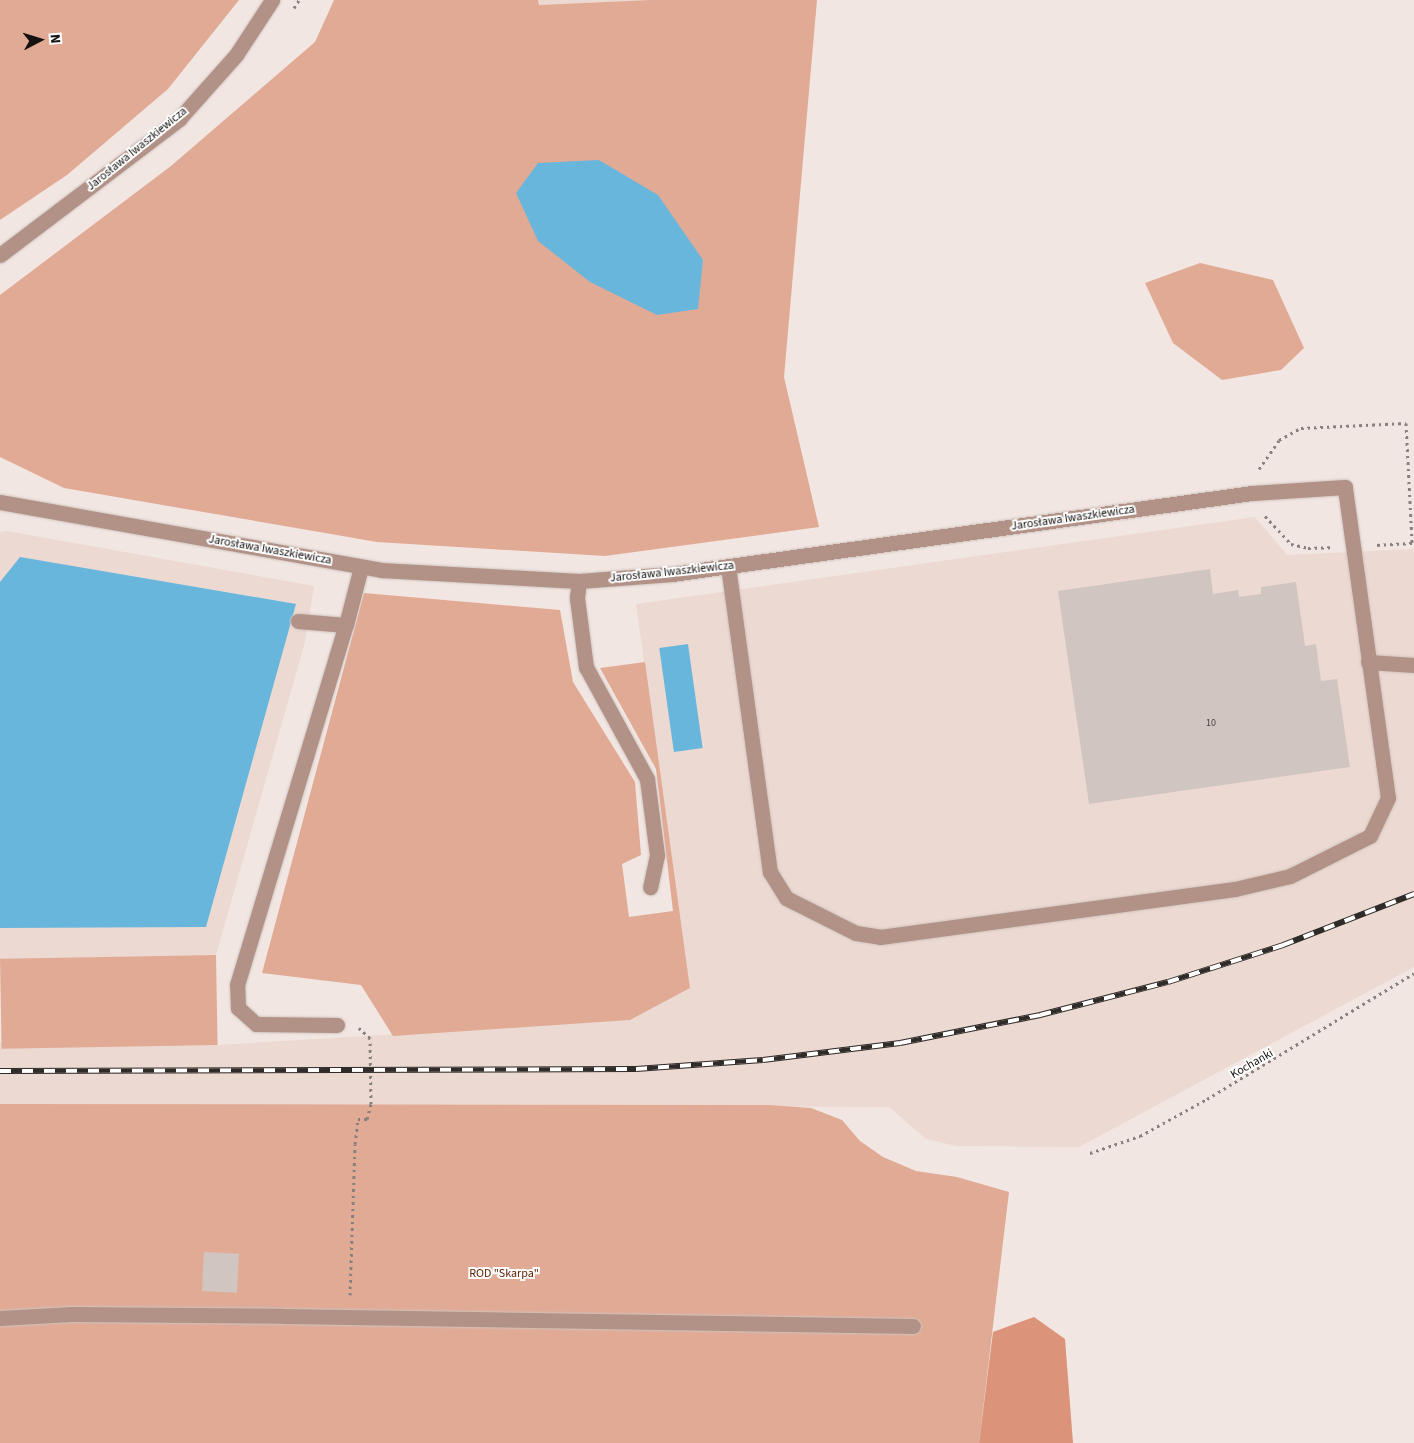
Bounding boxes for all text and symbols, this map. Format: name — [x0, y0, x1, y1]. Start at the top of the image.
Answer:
north arrow — [15, 15, 65, 65]
text: N — [45, 33, 65, 44]
street label: Jarosława Iwaszkiewicza — [84, 104, 190, 194]
street label: Jarosława Iwaszkiewicza — [1010, 502, 1136, 534]
street label: Jarosława Iwaszkiewicza — [207, 532, 333, 568]
street label: Jarosława Iwaszkiewicza — [609, 558, 735, 586]
house number: 10 — [1206, 718, 1216, 730]
street label: Kochanki — [1228, 1046, 1276, 1082]
park label: ROD "Skarpa" — [469, 1267, 539, 1281]

